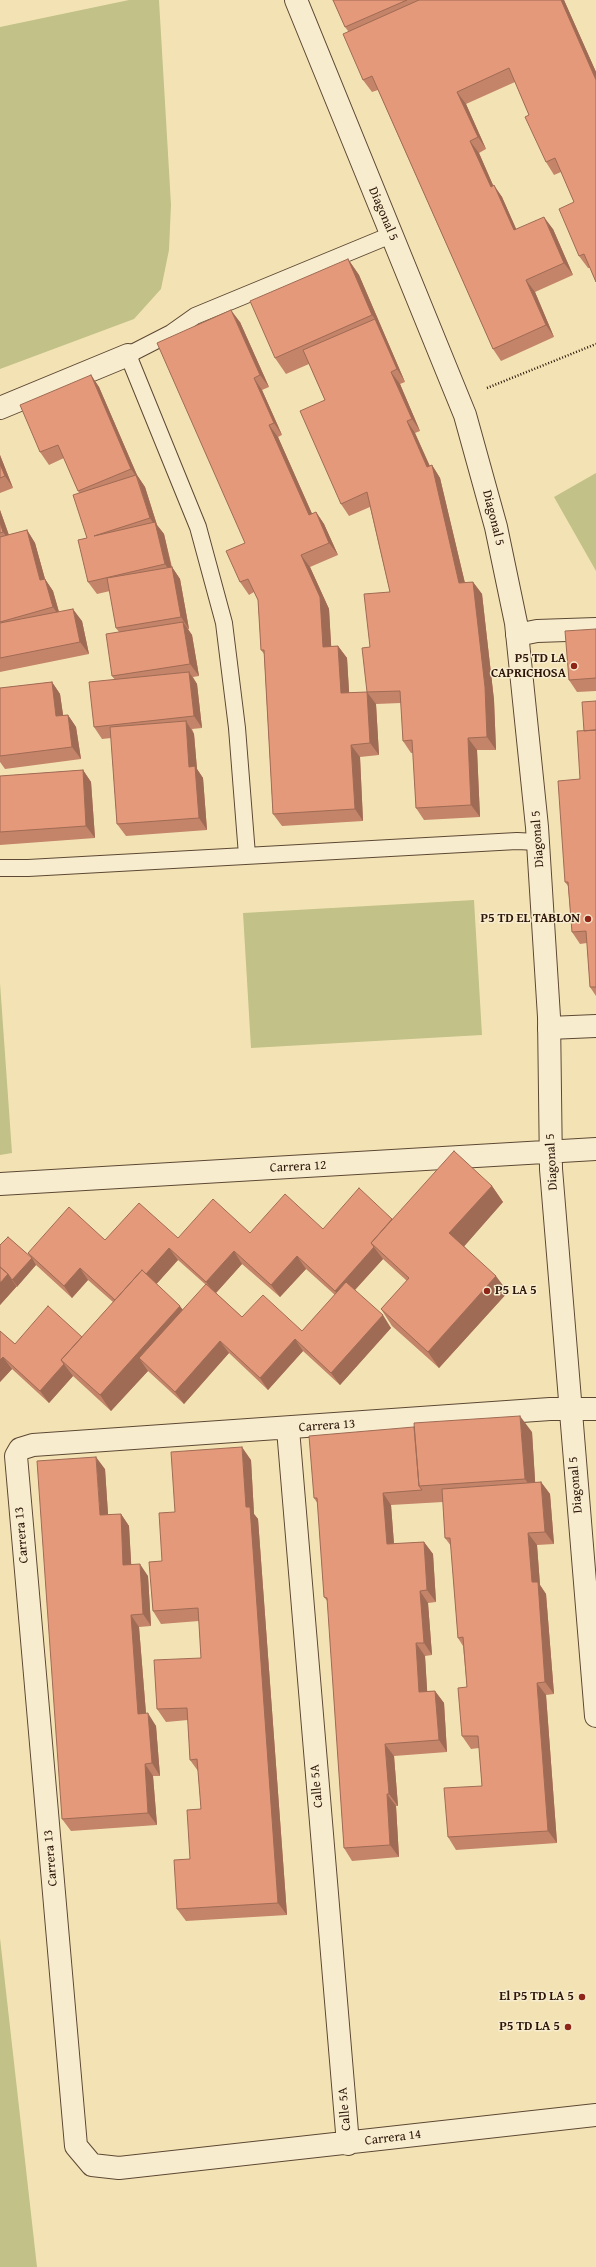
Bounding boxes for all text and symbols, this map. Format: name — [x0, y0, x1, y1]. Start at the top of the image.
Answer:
street label: Diagonal 5 — [365, 185, 401, 243]
street label: Diagonal 5 — [479, 488, 507, 548]
place label: P5 TD LA CAPRICHOSA — [491, 651, 566, 682]
marker: P5 TD LA CAPRICHOSA — [569, 661, 579, 671]
street label: Diagonal 5 — [528, 810, 548, 868]
place label: P5 TD EL TABLON — [480, 911, 580, 927]
marker: P5 TD EL TABLON — [583, 914, 593, 924]
street label: Diagonal 5 — [543, 1133, 561, 1191]
street label: Carrera 12 — [269, 1158, 327, 1176]
place label: P5 LA 5 — [495, 1283, 537, 1299]
marker: P5 LA 5 — [482, 1286, 492, 1296]
street label: Carrera 13 — [298, 1416, 356, 1436]
street label: Diagonal 5 — [566, 1456, 586, 1514]
street label: Carrera 13 — [12, 1506, 32, 1564]
street label: Calle 5A — [307, 1764, 327, 1808]
street label: Carrera 13 — [41, 1829, 61, 1887]
place label: El P5 TD LA 5 — [499, 1989, 574, 2005]
marker: El P5 TD LA 5 — [577, 1992, 587, 2002]
place label: P5 TD LA 5 — [499, 2019, 560, 2035]
marker: P5 TD LA 5 — [563, 2022, 573, 2032]
street label: Calle 5A — [335, 2087, 355, 2131]
street label: Carrera 14 — [364, 2127, 422, 2149]

